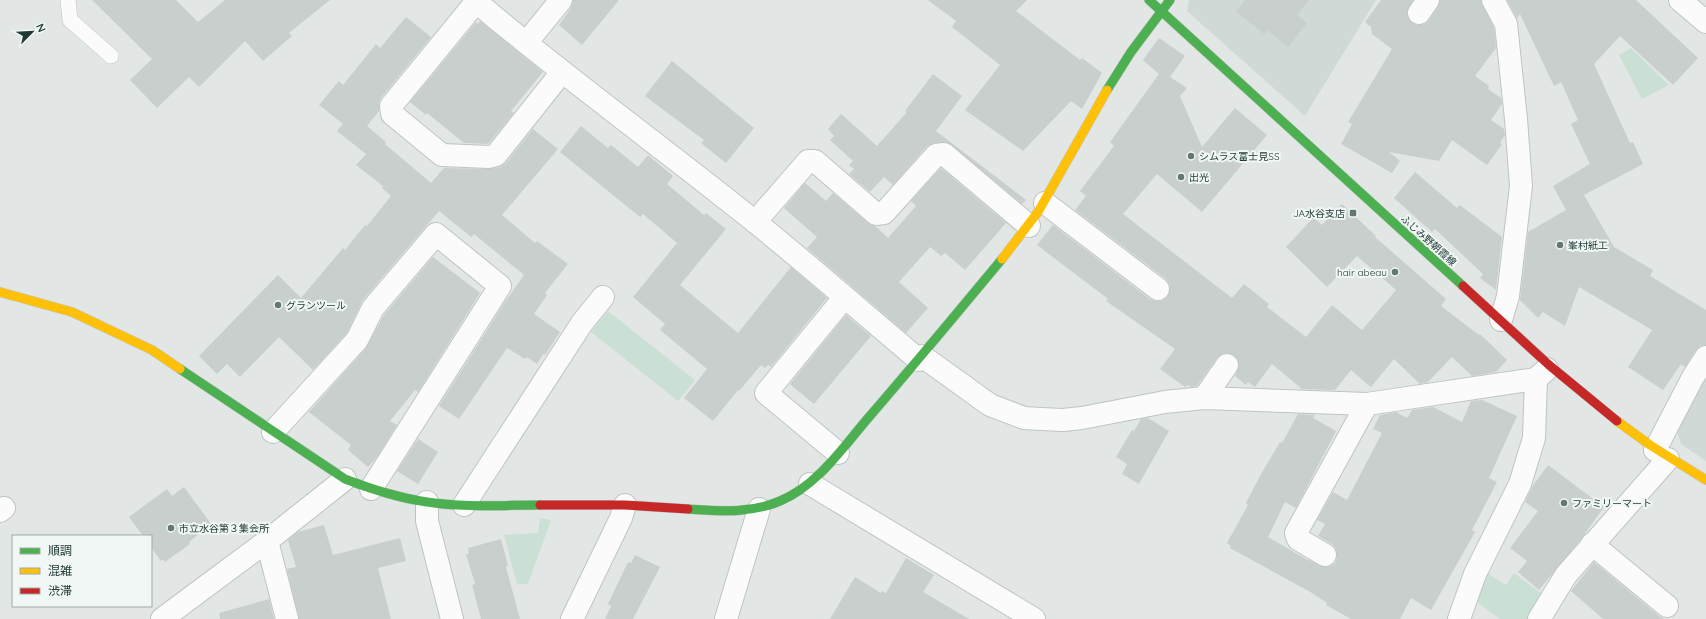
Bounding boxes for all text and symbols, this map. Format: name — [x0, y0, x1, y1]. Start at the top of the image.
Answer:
north arrow — [12, 12, 52, 52]
text: N — [33, 21, 49, 34]
place label: シムラス富士見SS — [1199, 150, 1280, 163]
marker: シムラス富士見SS — [1186, 151, 1196, 161]
place label: 出光 — [1189, 171, 1209, 184]
marker: 出光 — [1176, 172, 1186, 182]
place label: JA水谷支店 — [1293, 207, 1345, 220]
marker: JA水谷支店 — [1348, 208, 1358, 218]
street label: ふじみ野朝霞線 — [1398, 212, 1459, 269]
place label: 峯村紙工 — [1568, 239, 1608, 252]
marker: 峯村紙工 — [1555, 240, 1565, 250]
place label: hair abeau — [1337, 266, 1387, 279]
marker: hair abeau — [1390, 267, 1400, 277]
place label: グランツール — [286, 299, 346, 312]
marker: グランツール — [273, 300, 283, 310]
place label: ファミリーマート — [1572, 497, 1652, 510]
marker: ファミリーマート — [1559, 498, 1569, 508]
place label: 市立水谷第３集会所 — [179, 522, 269, 535]
marker: 市立水谷第３集会所 — [166, 523, 176, 533]
legend — [12, 535, 152, 607]
text: 順調 — [48, 543, 72, 558]
text: 混雑 — [48, 563, 72, 578]
text: 渋滞 — [48, 583, 72, 598]

